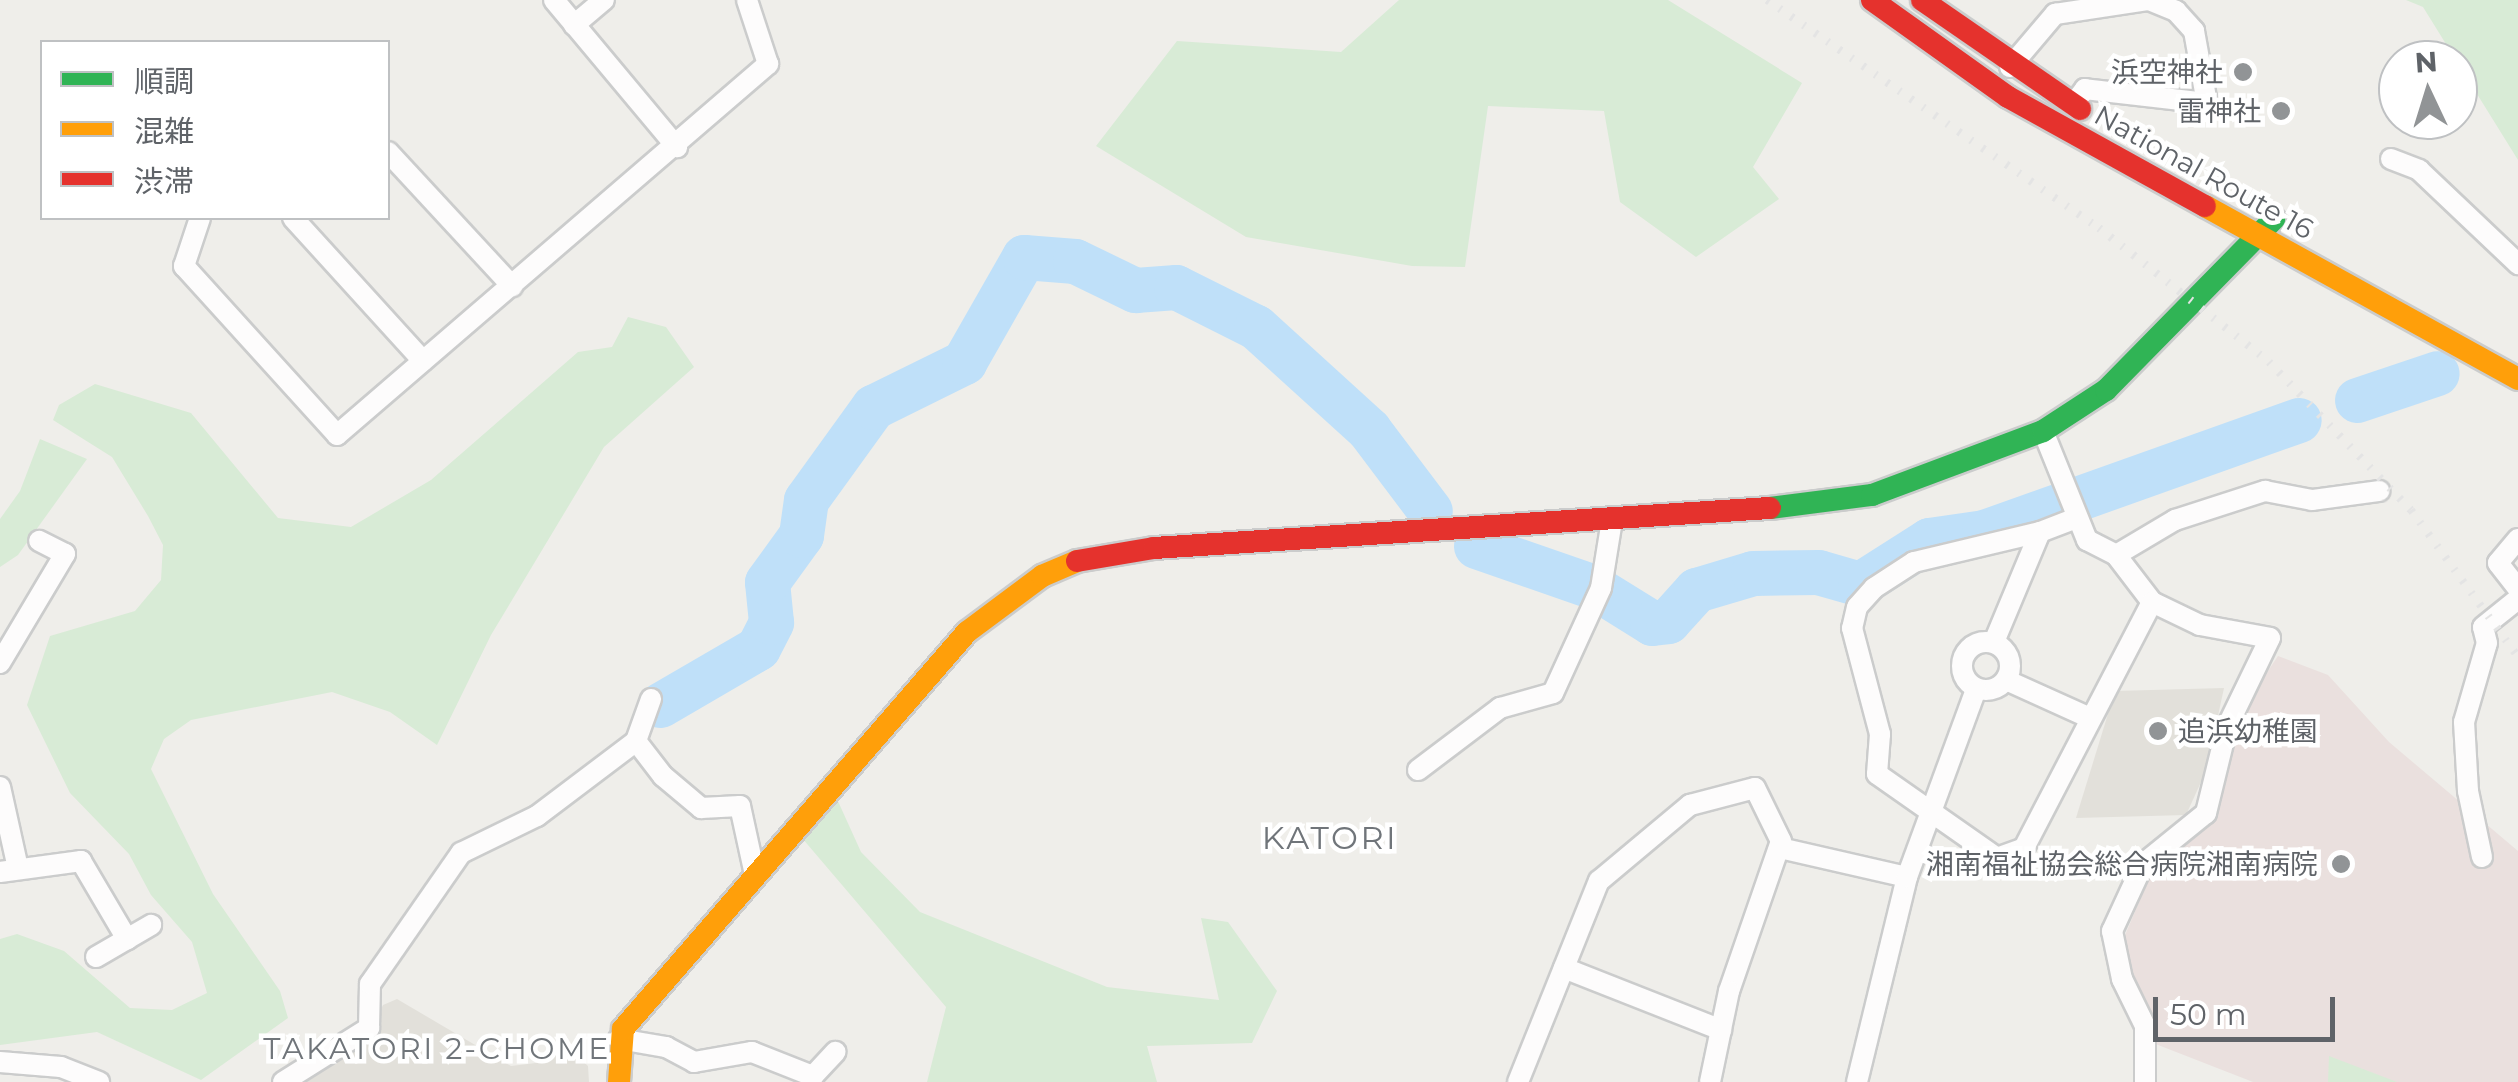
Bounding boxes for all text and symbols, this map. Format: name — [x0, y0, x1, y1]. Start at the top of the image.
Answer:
legend — [40, 40, 390, 220]
north arrow — [2378, 40, 2478, 140]
text: N — [2414, 44, 2439, 80]
place label: 浜空神社 — [2111, 55, 2223, 89]
marker: 浜空神社 — [2232, 61, 2254, 83]
text: 順調 — [134, 63, 194, 100]
place label: 雷神社 — [2177, 94, 2261, 128]
street label: National Route 16 — [2089, 98, 2319, 246]
marker: 雷神社 — [2270, 100, 2292, 122]
text: 混雑 — [134, 113, 194, 150]
text: 渋滞 — [134, 163, 194, 200]
place label: 追浜幼稚園 — [2178, 714, 2318, 748]
marker: 追浜幼稚園 — [2147, 720, 2169, 742]
district label: KATORI — [1262, 819, 1398, 857]
place label: 湘南福祉協会総合病院湘南病院 — [1926, 847, 2318, 881]
marker: 湘南福祉協会総合病院湘南病院 — [2328, 851, 2354, 877]
scale bar — [2158, 977, 2340, 1039]
text: 50 m — [2170, 996, 2247, 1033]
district label: TAKATORI 2-CHOME — [263, 1031, 611, 1067]

